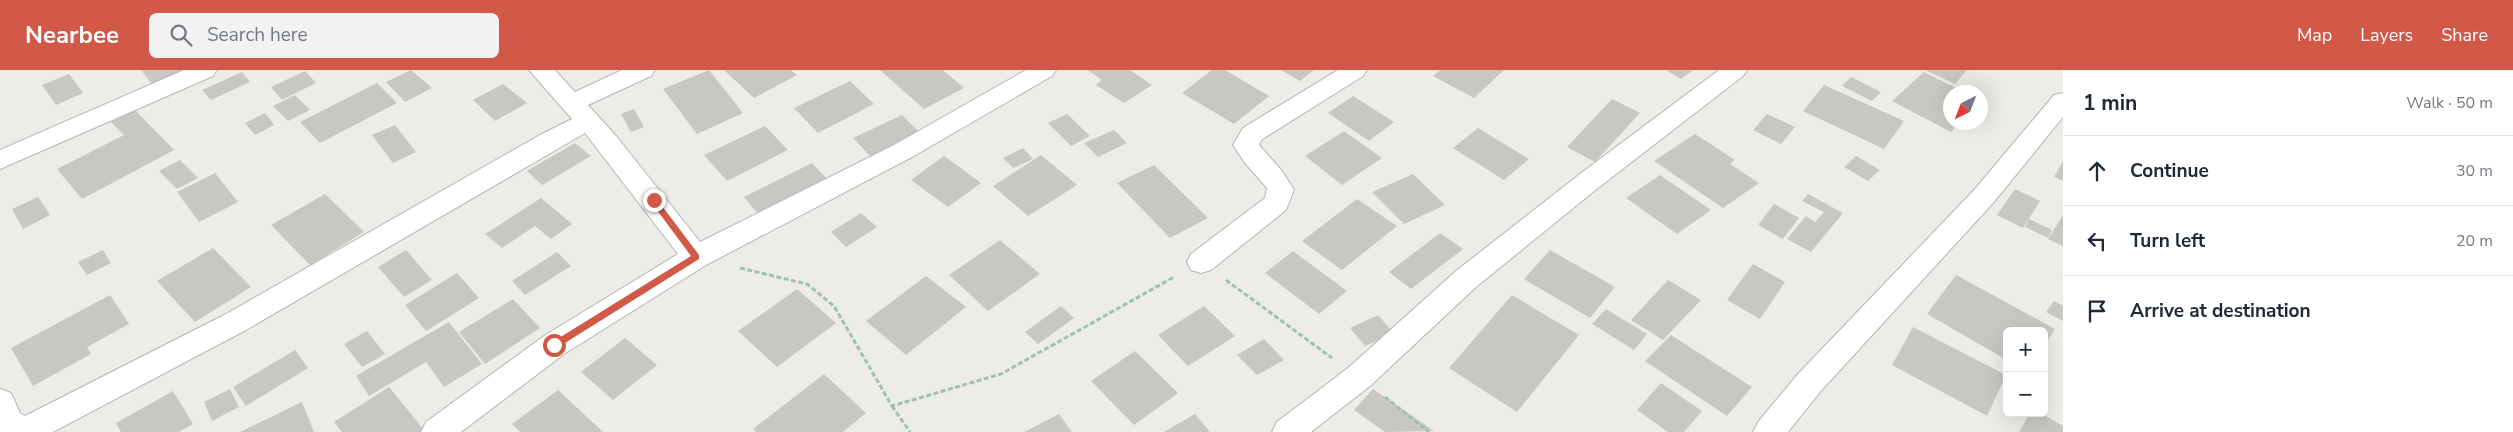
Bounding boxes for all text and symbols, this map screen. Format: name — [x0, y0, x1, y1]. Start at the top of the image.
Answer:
search box — [149, 13, 499, 58]
text: Nearbee — [25, 19, 119, 51]
icon: search — [167, 21, 195, 49]
text: Search here — [207, 22, 308, 48]
text: Map — [2297, 23, 2332, 47]
text: Layers — [2360, 23, 2413, 47]
text: Share — [2441, 23, 2488, 47]
north arrow — [1943, 85, 1988, 130]
text: 1 min — [2083, 89, 2137, 117]
text: Walk · 50 m — [2406, 92, 2493, 114]
icon: ahead — [2083, 157, 2111, 185]
text: Continue — [2130, 158, 2209, 184]
text: 30 m — [2456, 160, 2493, 182]
route end — [643, 189, 666, 212]
icon: left — [2083, 227, 2111, 255]
text: Turn left — [2130, 228, 2205, 254]
text: 20 m — [2456, 230, 2493, 252]
icon: arrive — [2083, 297, 2111, 325]
text: Arrive at destination — [2130, 298, 2311, 324]
map controls — [2003, 327, 2048, 417]
button: + — [2003, 327, 2048, 372]
route start — [543, 334, 566, 357]
button: − — [2003, 372, 2048, 417]

